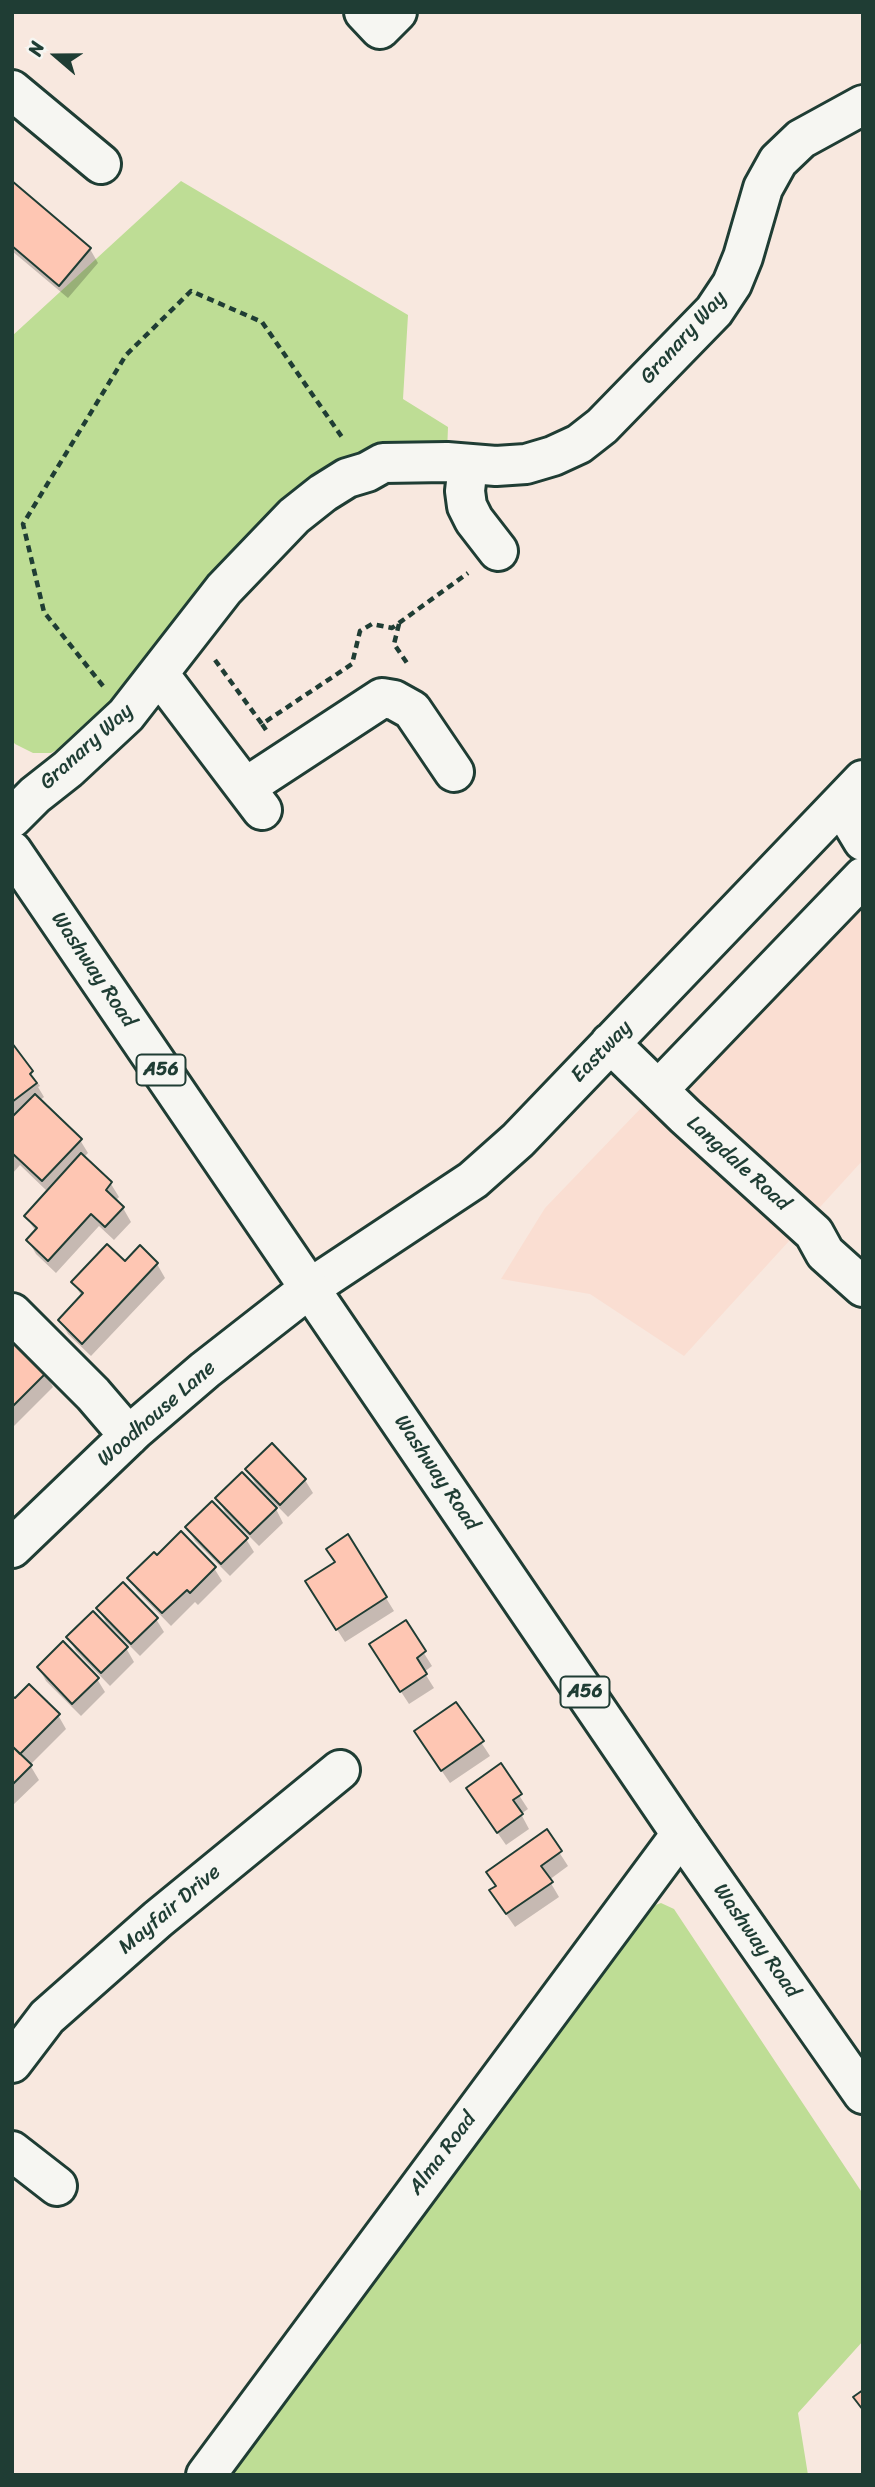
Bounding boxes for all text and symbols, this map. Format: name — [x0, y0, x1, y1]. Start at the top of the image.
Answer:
north arrow — [21, 21, 91, 91]
text: N — [18, 37, 54, 60]
street label: Granary Way — [636, 286, 732, 390]
street label: Granary Way — [35, 699, 139, 795]
street label: Washway Road — [45, 907, 141, 1033]
street label: Eastway — [566, 1016, 638, 1088]
road number: A56 — [136, 1054, 186, 1086]
street label: Langdale Road — [681, 1111, 795, 1217]
street label: Woodhouse Lane — [93, 1356, 221, 1472]
street label: Washway Road — [388, 1410, 484, 1536]
road number: A56 — [560, 1676, 610, 1708]
street label: Mayfair Drive — [114, 1860, 226, 1960]
street label: Washway Road — [707, 1879, 805, 2003]
street label: Alma Road — [404, 2108, 482, 2200]

